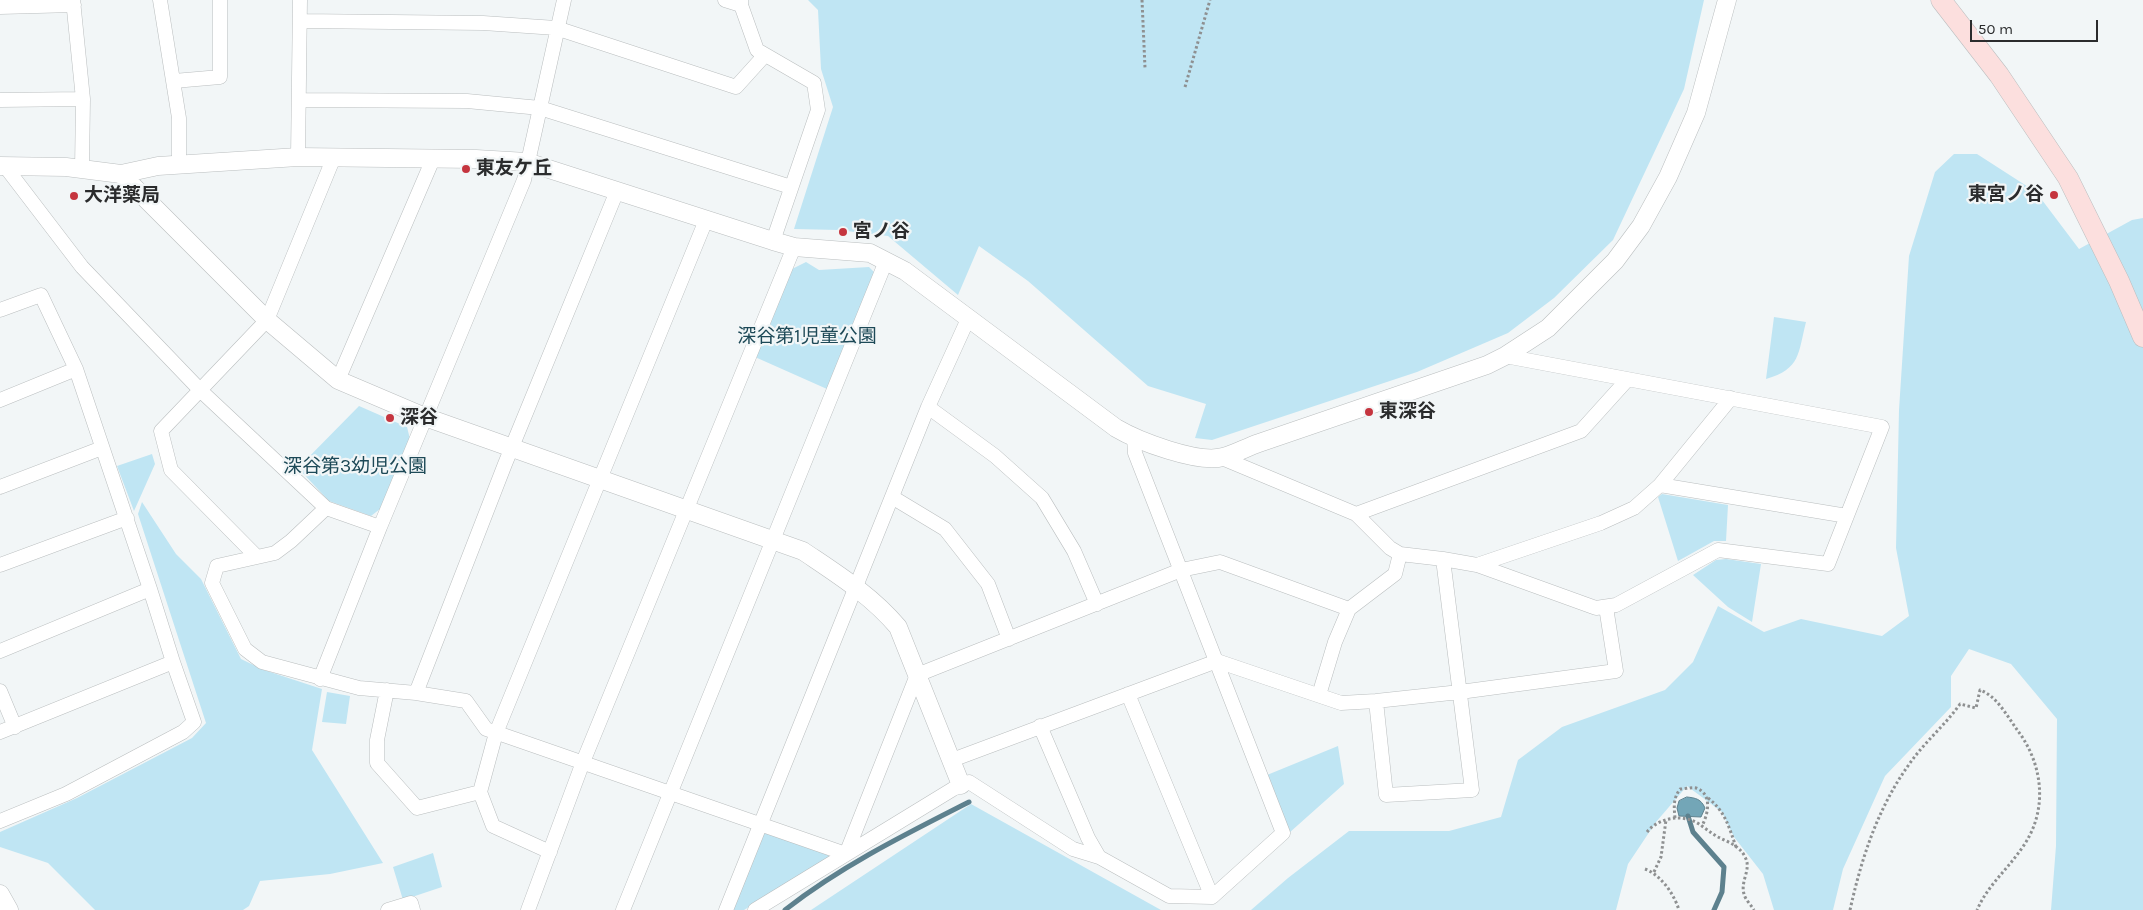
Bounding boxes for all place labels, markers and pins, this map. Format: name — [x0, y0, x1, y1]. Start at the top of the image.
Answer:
place label: 東友ケ丘 — [476, 158, 552, 180]
marker: 東友ケ丘 — [460, 163, 472, 175]
place label: 東宮ノ谷 — [1968, 184, 2044, 206]
place label: 大洋薬局 — [84, 185, 160, 207]
marker: 東宮ノ谷 — [2048, 189, 2060, 201]
marker: 大洋薬局 — [68, 190, 80, 202]
place label: 宮ノ谷 — [853, 221, 910, 243]
marker: 宮ノ谷 — [837, 226, 849, 238]
place label: 東深谷 — [1379, 401, 1436, 423]
marker: 東深谷 — [1363, 406, 1375, 418]
place label: 深谷 — [400, 407, 438, 429]
marker: 深谷 — [384, 412, 396, 424]

